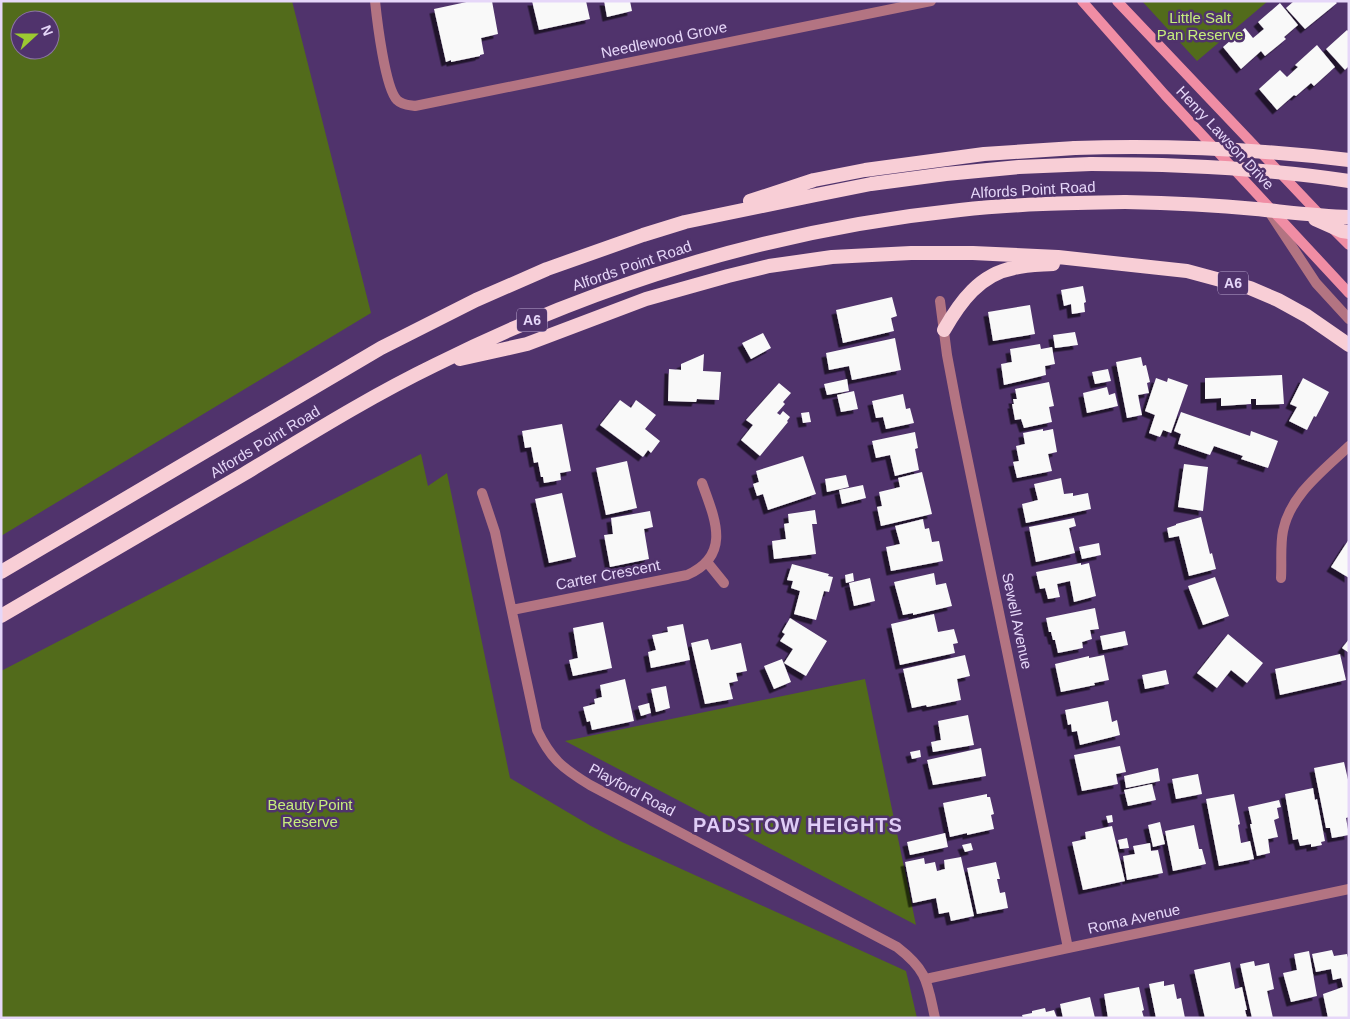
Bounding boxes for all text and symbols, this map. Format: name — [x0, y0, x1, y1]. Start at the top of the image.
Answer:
park label: Little Salt Pan Reserve — [1157, 9, 1243, 43]
north arrow — [10, 10, 60, 60]
street label: Needlewood Grove — [599, 18, 728, 61]
text: N — [38, 23, 56, 38]
street label: Henry Lawson Drive — [1173, 82, 1278, 193]
street label: Alfords Point Road — [970, 178, 1096, 201]
street label: Alfords Point Road — [570, 237, 694, 294]
road number: A6 — [1218, 272, 1248, 294]
road number: A6 — [517, 308, 547, 332]
street label: Alfords Point Road — [207, 402, 323, 481]
street label: Carter Crescent — [554, 556, 662, 593]
street label: Sewell Avenue — [999, 571, 1036, 671]
street label: Playford Road — [586, 760, 678, 819]
park label: Beauty Point Reserve — [267, 796, 353, 830]
district label: PADSTOW HEIGHTS — [693, 814, 903, 836]
street label: Roma Avenue — [1086, 900, 1182, 937]

